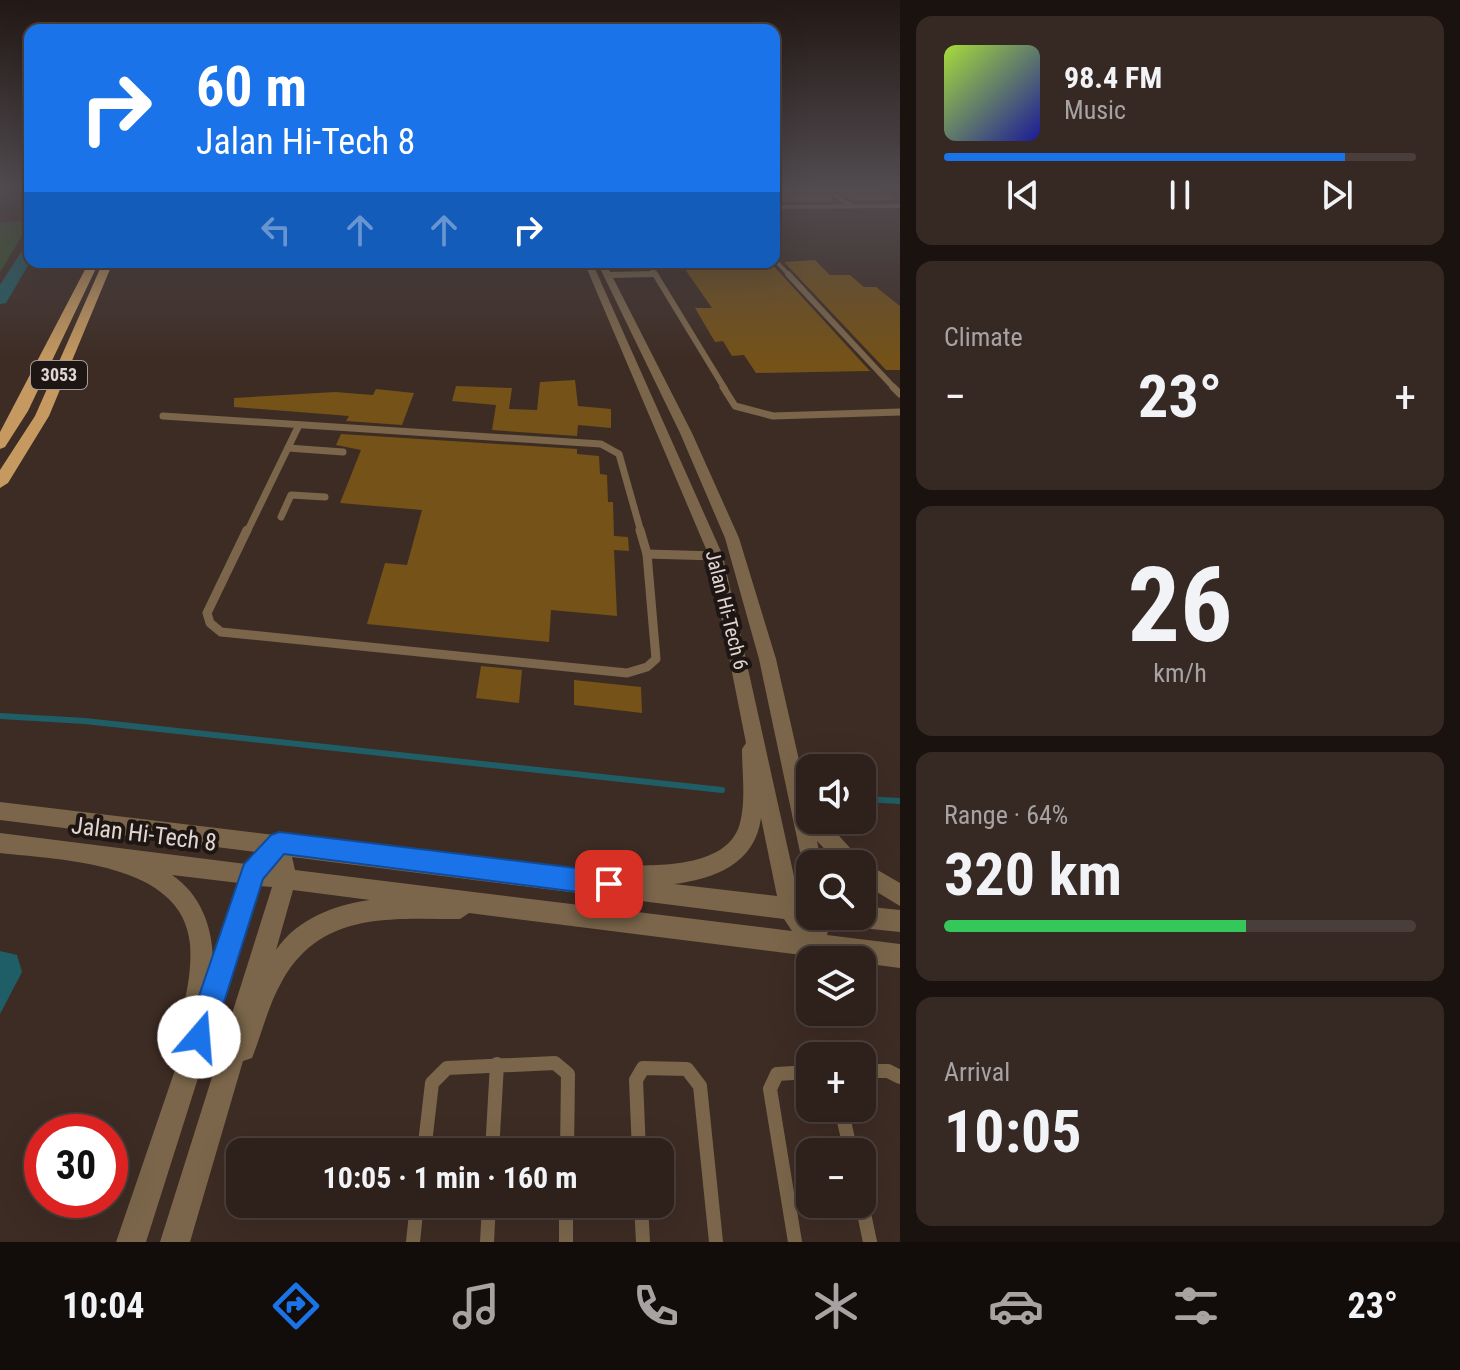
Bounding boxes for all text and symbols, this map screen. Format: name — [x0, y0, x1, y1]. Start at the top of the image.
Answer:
text: 60 m — [196, 54, 307, 120]
icon: right — [64, 56, 168, 160]
text: 98.4 FM — [1064, 60, 1162, 95]
text: Music — [1064, 95, 1126, 125]
text: Jalan Hi-Tech 8 — [196, 121, 415, 163]
icon: previous — [1001, 173, 1045, 217]
icon: pause — [1158, 173, 1202, 217]
icon: next — [1315, 173, 1359, 217]
icon: left — [254, 208, 298, 252]
icon: ahead — [338, 208, 382, 252]
icon: ahead — [422, 208, 466, 252]
icon: right — [506, 208, 550, 252]
text: Climate — [944, 322, 1023, 352]
road number: 3053 — [31, 361, 87, 389]
text: 23° — [1138, 361, 1222, 432]
text: − — [944, 371, 966, 423]
text: + — [1394, 371, 1416, 423]
text: 26 — [1127, 545, 1233, 666]
street label: Jalan Hi-Tech 6 — [701, 548, 753, 672]
text: km/h — [1153, 658, 1207, 688]
map controls — [796, 754, 876, 1218]
button: sound — [796, 754, 876, 834]
text: Range · 64% — [944, 800, 1068, 830]
street label: Jalan Hi-Tech 8 — [70, 811, 218, 857]
text: 320 km — [944, 839, 1122, 910]
pin — [575, 850, 643, 918]
button: search — [796, 850, 876, 930]
icon: arrive — [587, 862, 631, 906]
button: layers — [796, 946, 876, 1026]
position arrow — [157, 995, 241, 1079]
button: + — [796, 1042, 876, 1122]
text: Arrival — [944, 1057, 1010, 1087]
text: 10:05 — [944, 1096, 1082, 1167]
speed limit sign: 30 — [24, 1114, 128, 1218]
button: − — [796, 1138, 876, 1218]
text: 10:05 · 1 min · 160 m — [323, 1160, 577, 1195]
icon: directions — [268, 1278, 324, 1334]
icon: music — [448, 1278, 504, 1334]
icon: phone — [628, 1278, 684, 1334]
icon: climate — [808, 1278, 864, 1334]
icon: car — [988, 1278, 1044, 1334]
icon: filters — [1168, 1278, 1224, 1334]
text: 10:04 — [62, 1285, 145, 1327]
text: 23° — [1348, 1285, 1398, 1327]

